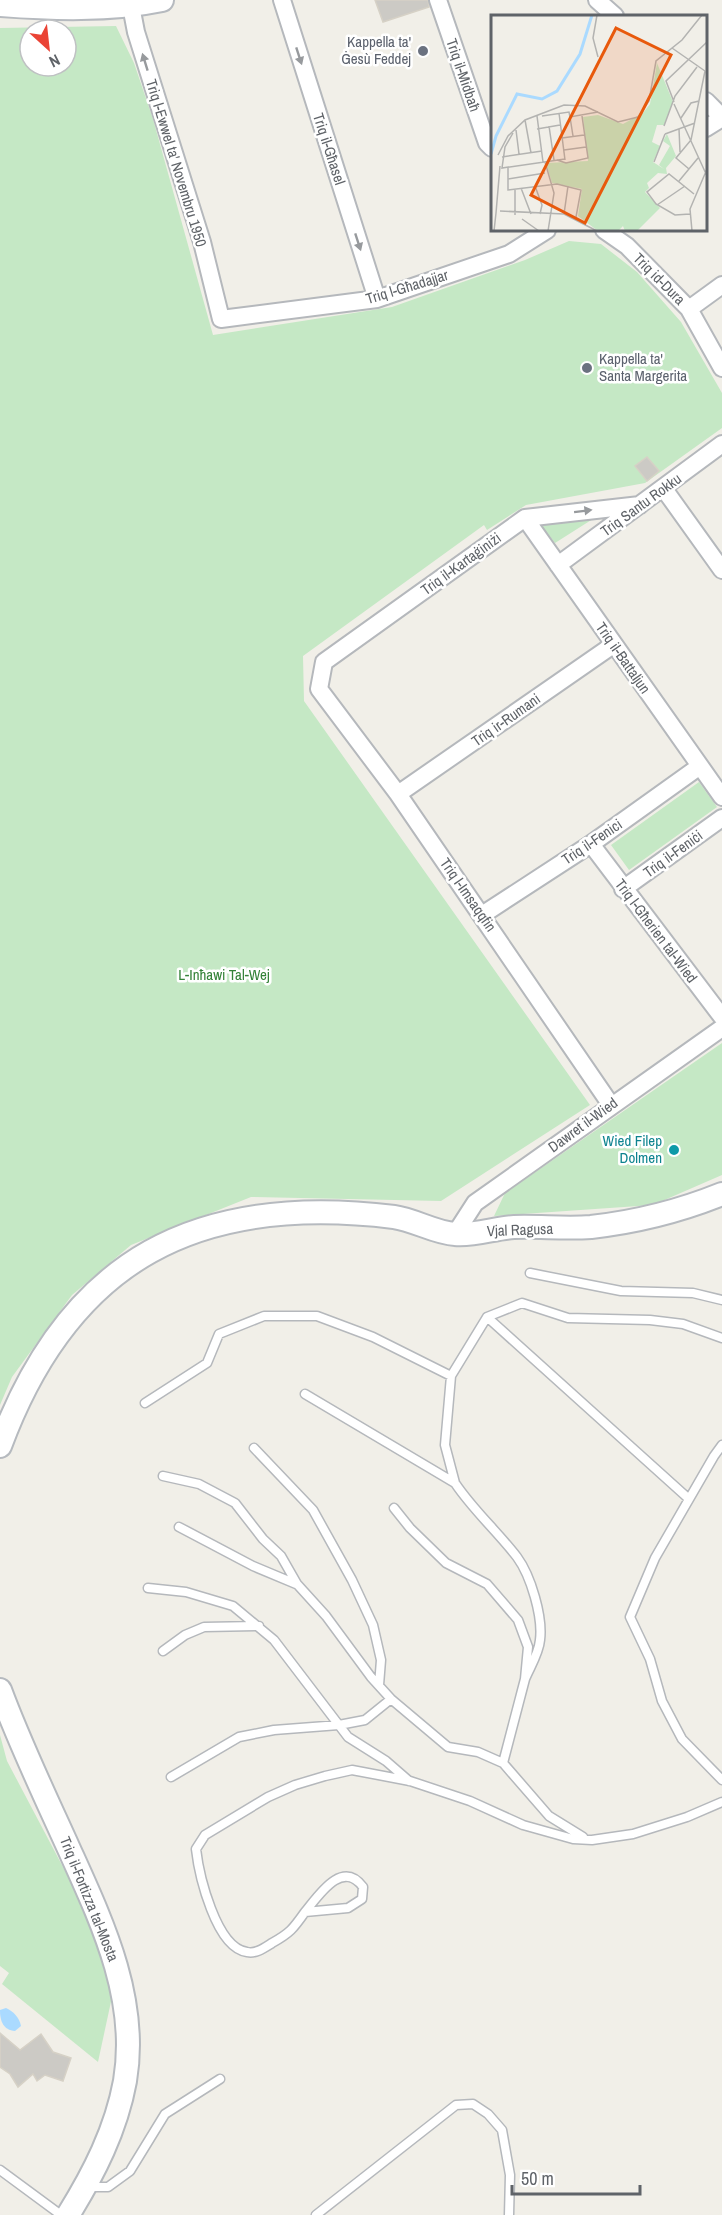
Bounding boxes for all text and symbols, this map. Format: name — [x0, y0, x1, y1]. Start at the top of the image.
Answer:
inset map — [491, 15, 707, 231]
north arrow — [18, 18, 78, 78]
place label: Kappella ta' Ġesù Feddej — [341, 31, 411, 69]
street label: Triq il-Midbaħ — [441, 35, 486, 114]
marker: Kappella ta' Ġesù Feddej — [416, 44, 430, 58]
one-way arrow — [295, 47, 304, 65]
text: N — [46, 49, 64, 73]
one-way arrow — [140, 53, 149, 71]
street label: Triq l-Ewwel ta' Novembru 1950 — [141, 77, 212, 249]
street label: Triq il-Għasel — [308, 110, 351, 187]
one-way arrow — [354, 233, 364, 251]
street label: Triq id-Dura — [629, 248, 690, 309]
street label: Triq l-Għadajjar — [363, 264, 451, 309]
place label: Kappella ta' Santa Margerita — [599, 348, 687, 386]
marker: Kappella ta' Santa Margerita — [580, 361, 594, 375]
street label: Triq Santu Rokku — [596, 468, 685, 541]
one-way arrow — [573, 507, 592, 516]
street label: Triq il-Kartaġiniżi — [416, 527, 505, 600]
street label: Triq il-Battaljun — [591, 618, 656, 698]
street label: Triq ir-Rumani — [467, 688, 544, 751]
street label: Triq il-Fenici — [557, 814, 626, 869]
street label: Triq il-Feniċi — [639, 825, 707, 882]
street label: Triq l-Imsaqqfin — [435, 854, 502, 936]
street label: Triq l-Għerien tal-Wied — [610, 874, 702, 987]
park label: L-Inħawi Tal-Wej — [178, 964, 270, 985]
street label: Dawret il-Wied — [544, 1092, 622, 1157]
place label: Wied Filep Dolmen — [603, 1130, 662, 1168]
marker: Wied Filep Dolmen — [667, 1143, 681, 1157]
street label: Vjal Ragusa — [486, 1218, 554, 1241]
street label: Triq il-Fortizza tal-Mosta — [55, 1833, 124, 1965]
scale bar — [512, 2158, 640, 2196]
text: 50 m — [521, 2166, 554, 2191]

